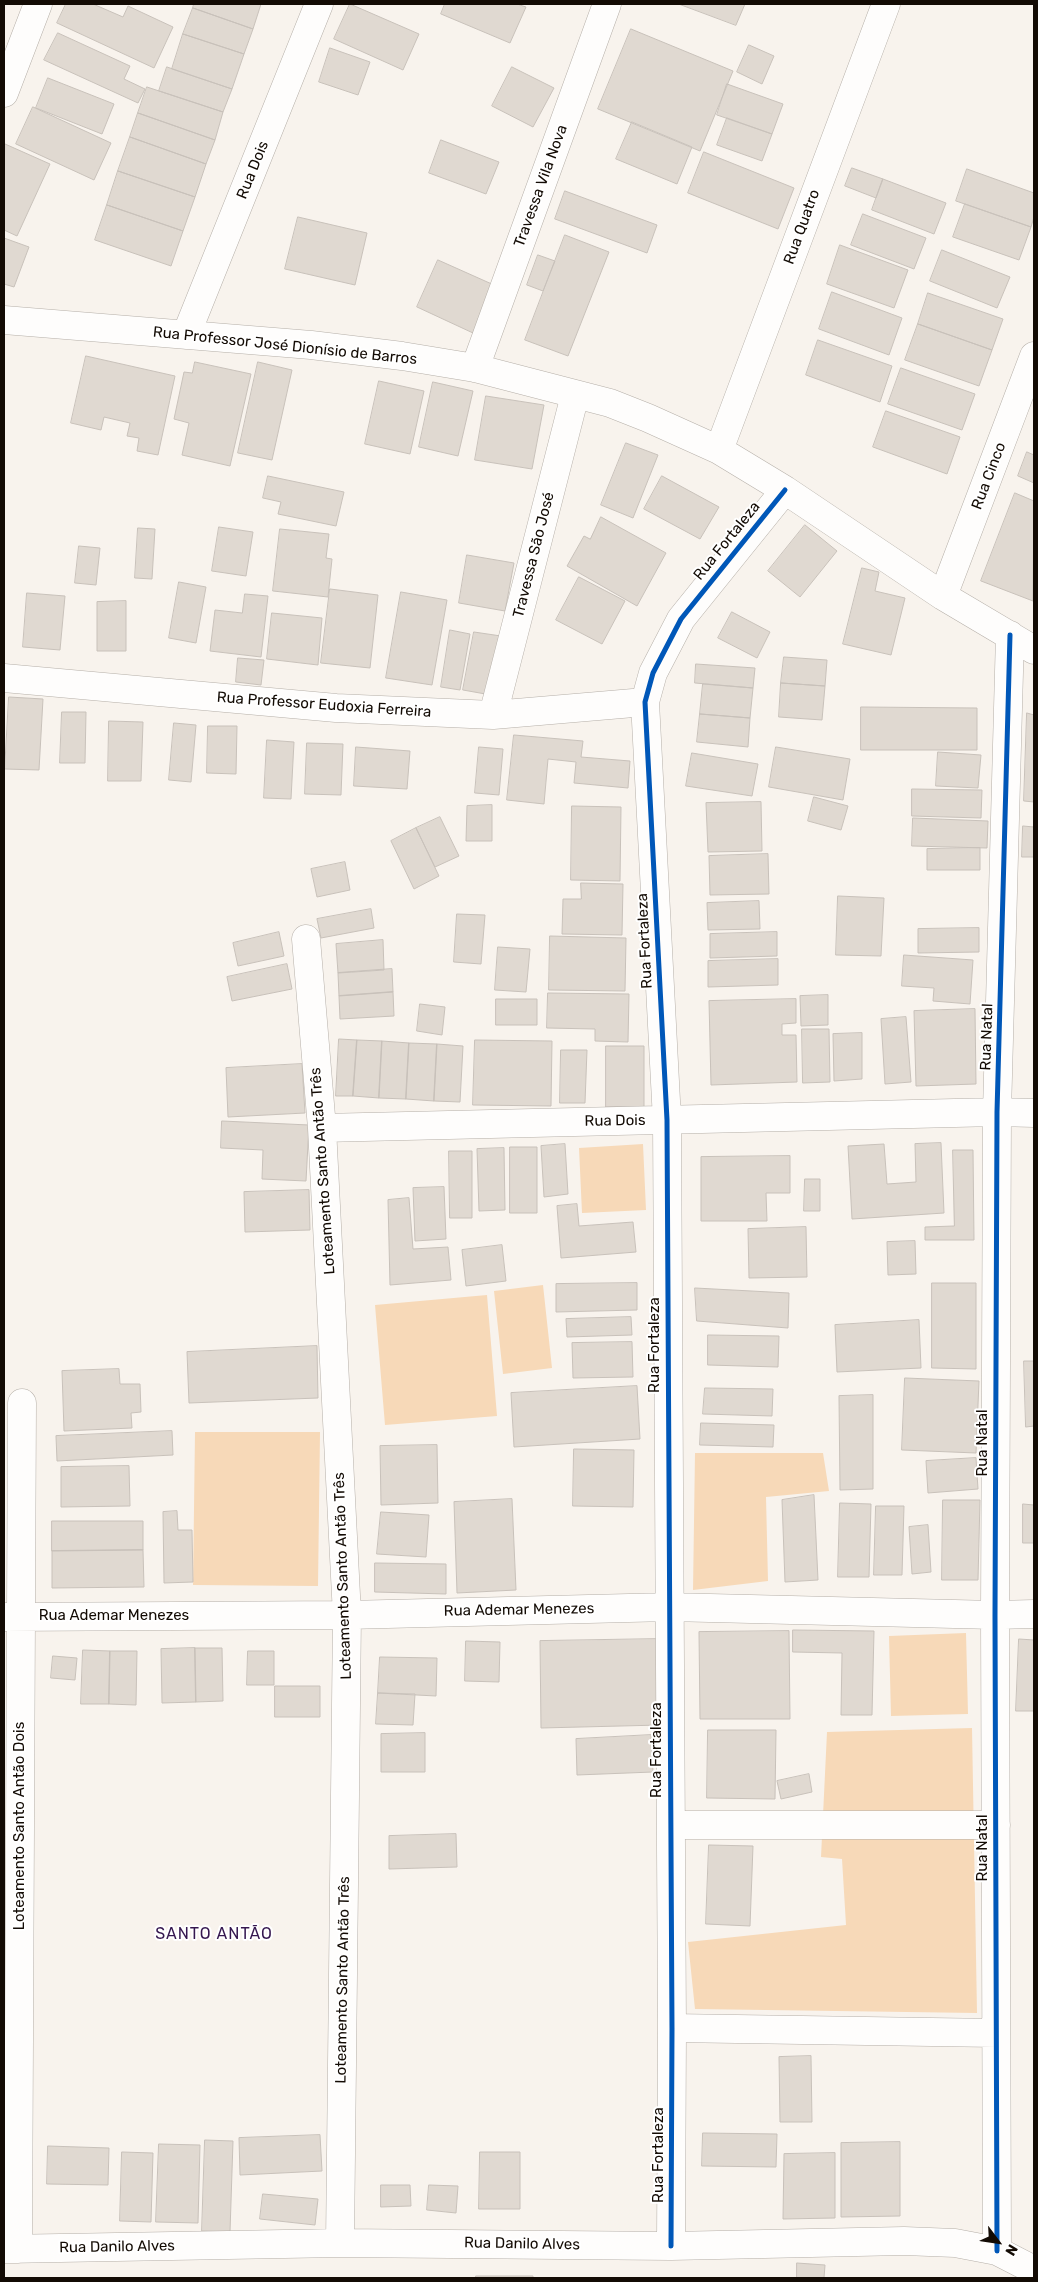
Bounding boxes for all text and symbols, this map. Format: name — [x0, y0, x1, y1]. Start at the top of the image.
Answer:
street label: Travessa Vila Nova — [510, 122, 572, 250]
street label: Rua Dois — [233, 138, 273, 202]
street label: Rua Quatro — [780, 187, 824, 267]
street label: Rua Professor José Dionísio de Barros — [152, 323, 418, 369]
street label: Rua Cinco — [968, 440, 1010, 512]
street label: Travessa São José — [510, 490, 558, 620]
street label: Rua Fortaleza — [690, 498, 764, 584]
street label: Rua Professor Eudoxia Ferreira — [216, 689, 432, 721]
street label: Rua Fortaleza — [634, 893, 656, 989]
street label: Rua Natal — [977, 1003, 997, 1071]
street label: Loteamento Santo Antão Três — [307, 1067, 339, 1275]
street label: Rua Dois — [584, 1111, 646, 1131]
street label: Rua Fortaleza — [646, 1297, 664, 1393]
street label: Rua Natal — [974, 1409, 992, 1477]
street label: Loteamento Santo Antão Três — [330, 1472, 356, 1680]
street label: Rua Ademar Menezes — [444, 1600, 594, 1620]
street label: Rua Ademar Menezes — [39, 1607, 189, 1625]
street label: Rua Fortaleza — [648, 1702, 666, 1798]
street label: Loteamento Santo Antão Dois — [11, 1722, 29, 1930]
street label: Rua Natal — [974, 1814, 992, 1882]
street label: Loteamento Santo Antão Três — [332, 1876, 354, 2084]
district label: SANTO ANTÃO — [154, 1924, 274, 1944]
street label: Rua Fortaleza — [650, 2107, 668, 2203]
north arrow — [973, 2217, 1023, 2267]
street label: Rua Danilo Alves — [464, 2234, 580, 2254]
street label: Rua Danilo Alves — [59, 2237, 175, 2257]
text: N — [1001, 2241, 1021, 2259]

